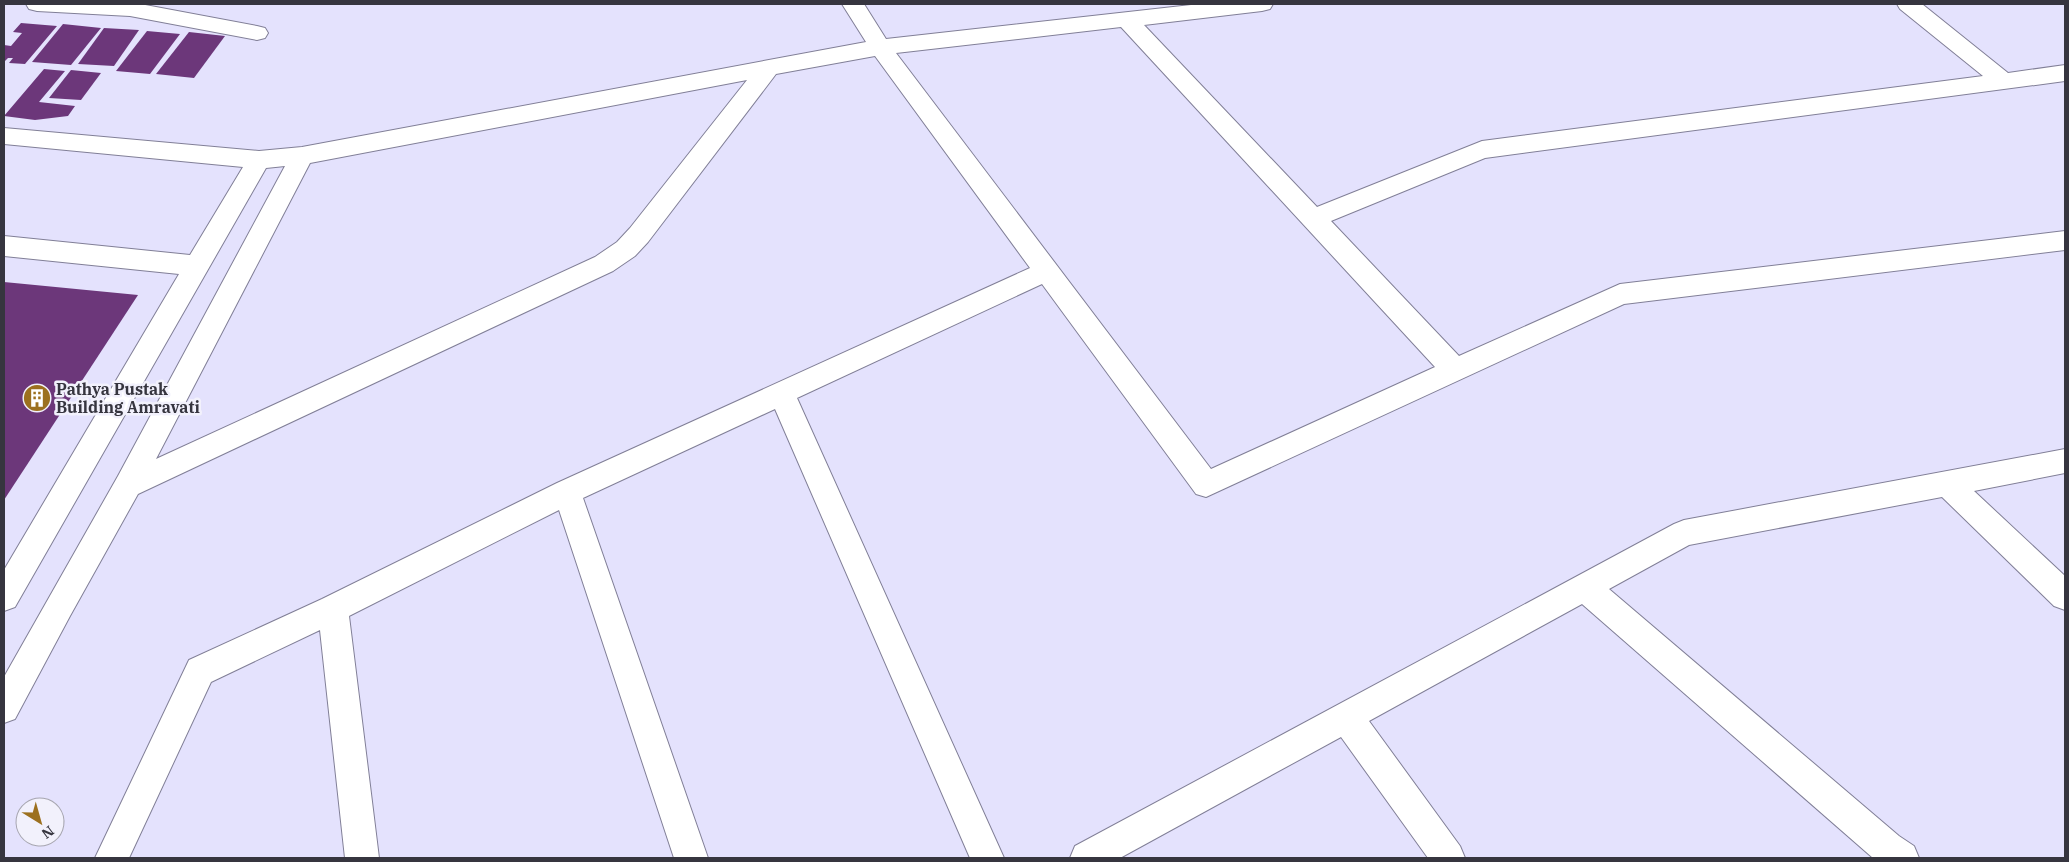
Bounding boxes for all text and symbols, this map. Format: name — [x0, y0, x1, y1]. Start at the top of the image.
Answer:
place label: Pathya Pustak Building Amravati — [56, 379, 200, 417]
building icon: Pathya Pustak Building Amravati — [22, 383, 52, 413]
north arrow — [15, 797, 65, 847]
text: N — [38, 822, 58, 843]

